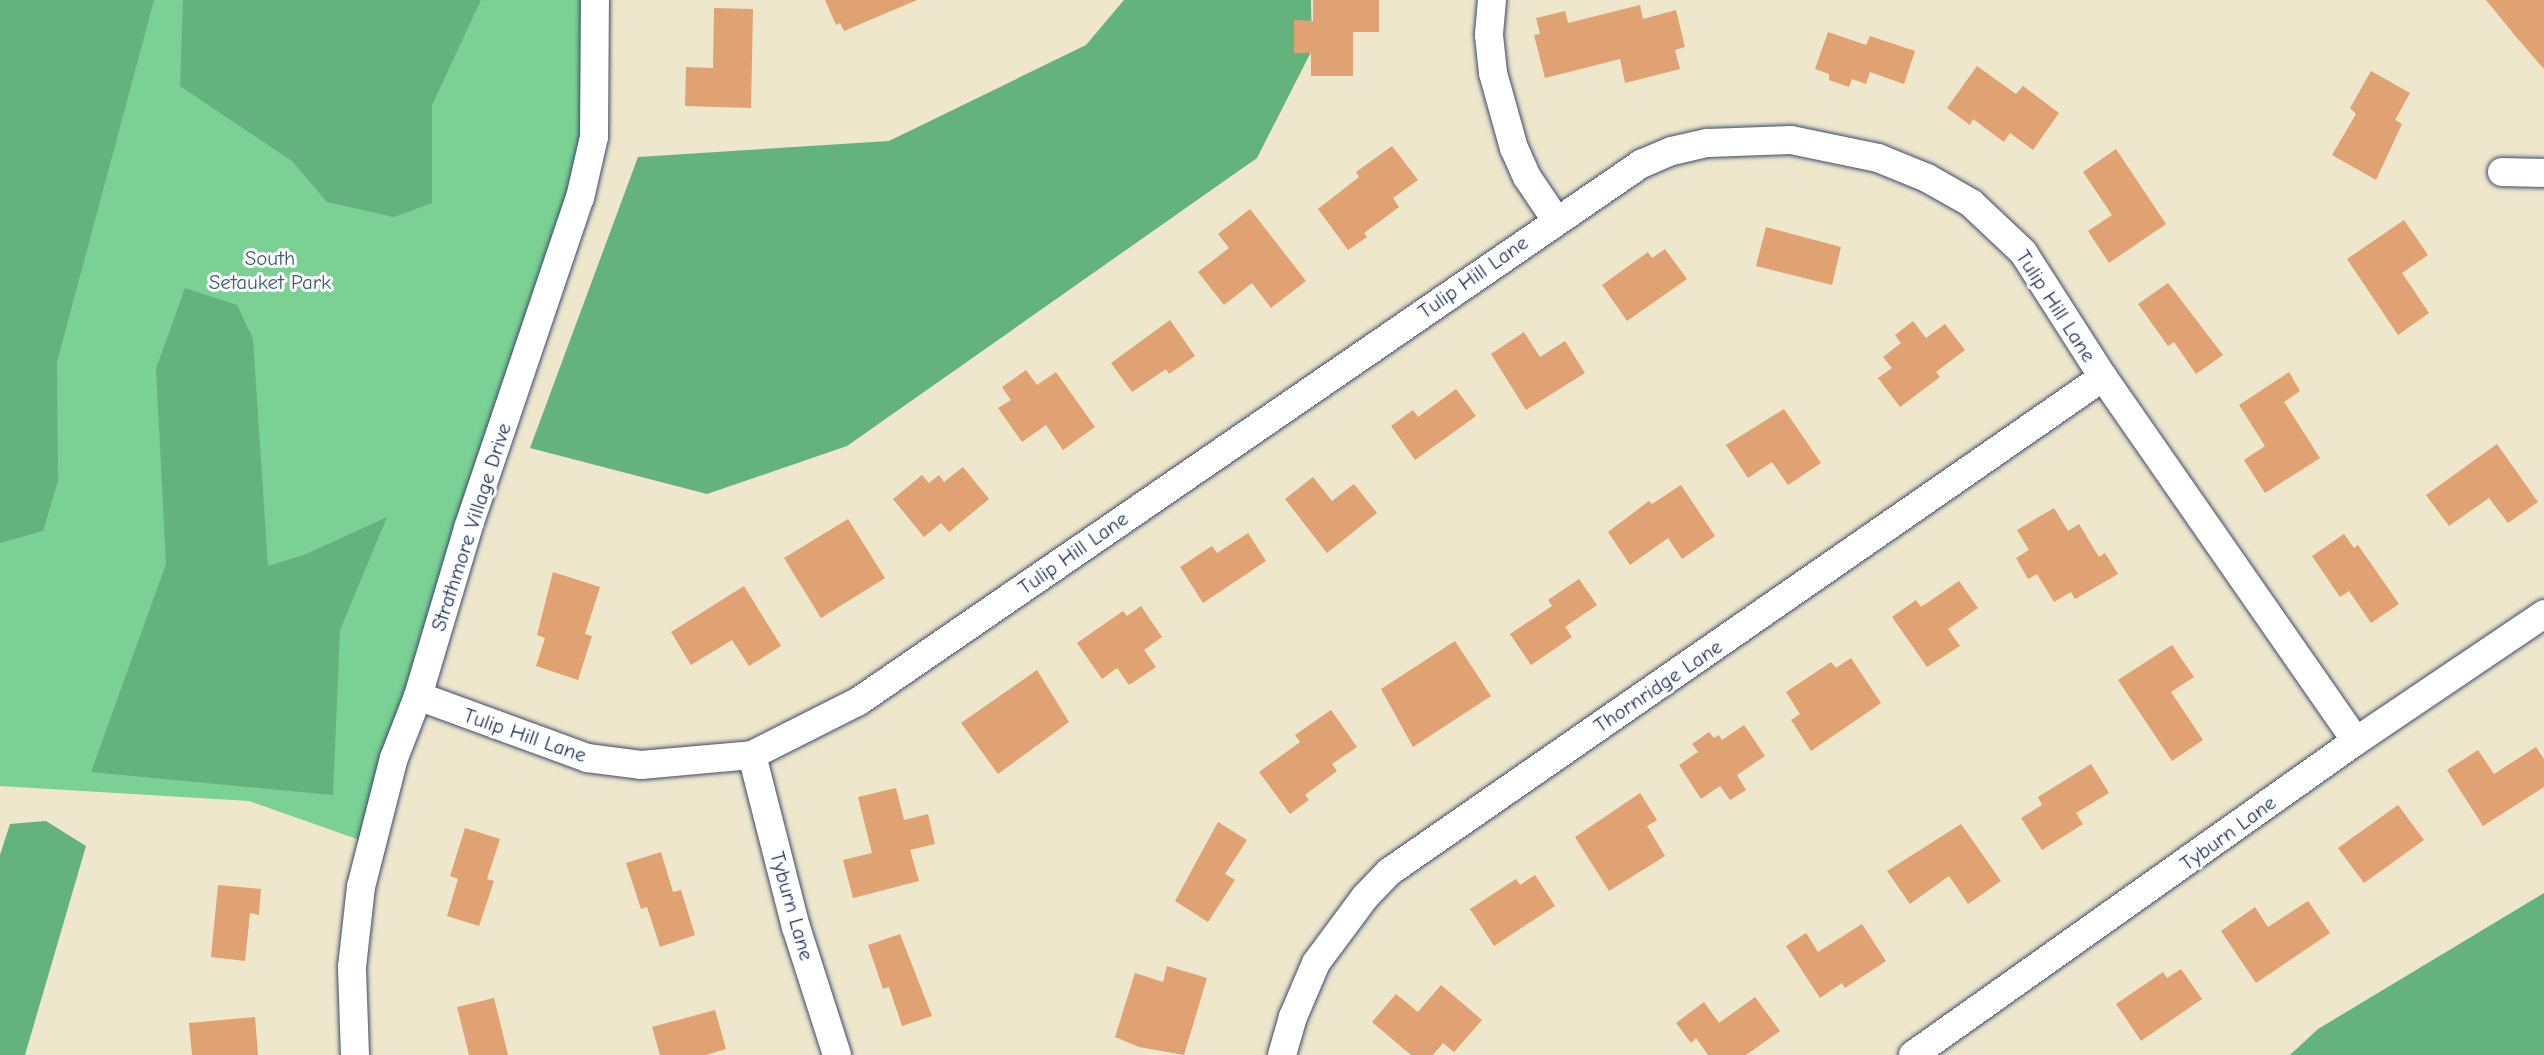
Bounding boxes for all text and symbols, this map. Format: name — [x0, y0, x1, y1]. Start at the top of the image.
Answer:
street label: Tulip Hill Lane — [1413, 230, 1533, 324]
park label: South Setauket Park — [209, 245, 331, 295]
street label: Tulip Hill Lane — [2010, 245, 2102, 367]
street label: Strathmore Village Drive — [425, 420, 517, 634]
street label: Tulip Hill Lane — [1013, 506, 1133, 600]
street label: Thornridge Lane — [1589, 634, 1727, 738]
street label: Tulip Hill Lane — [460, 702, 590, 768]
street label: Tyburn Lane — [2175, 790, 2281, 876]
street label: Tyburn Lane — [764, 849, 820, 963]

